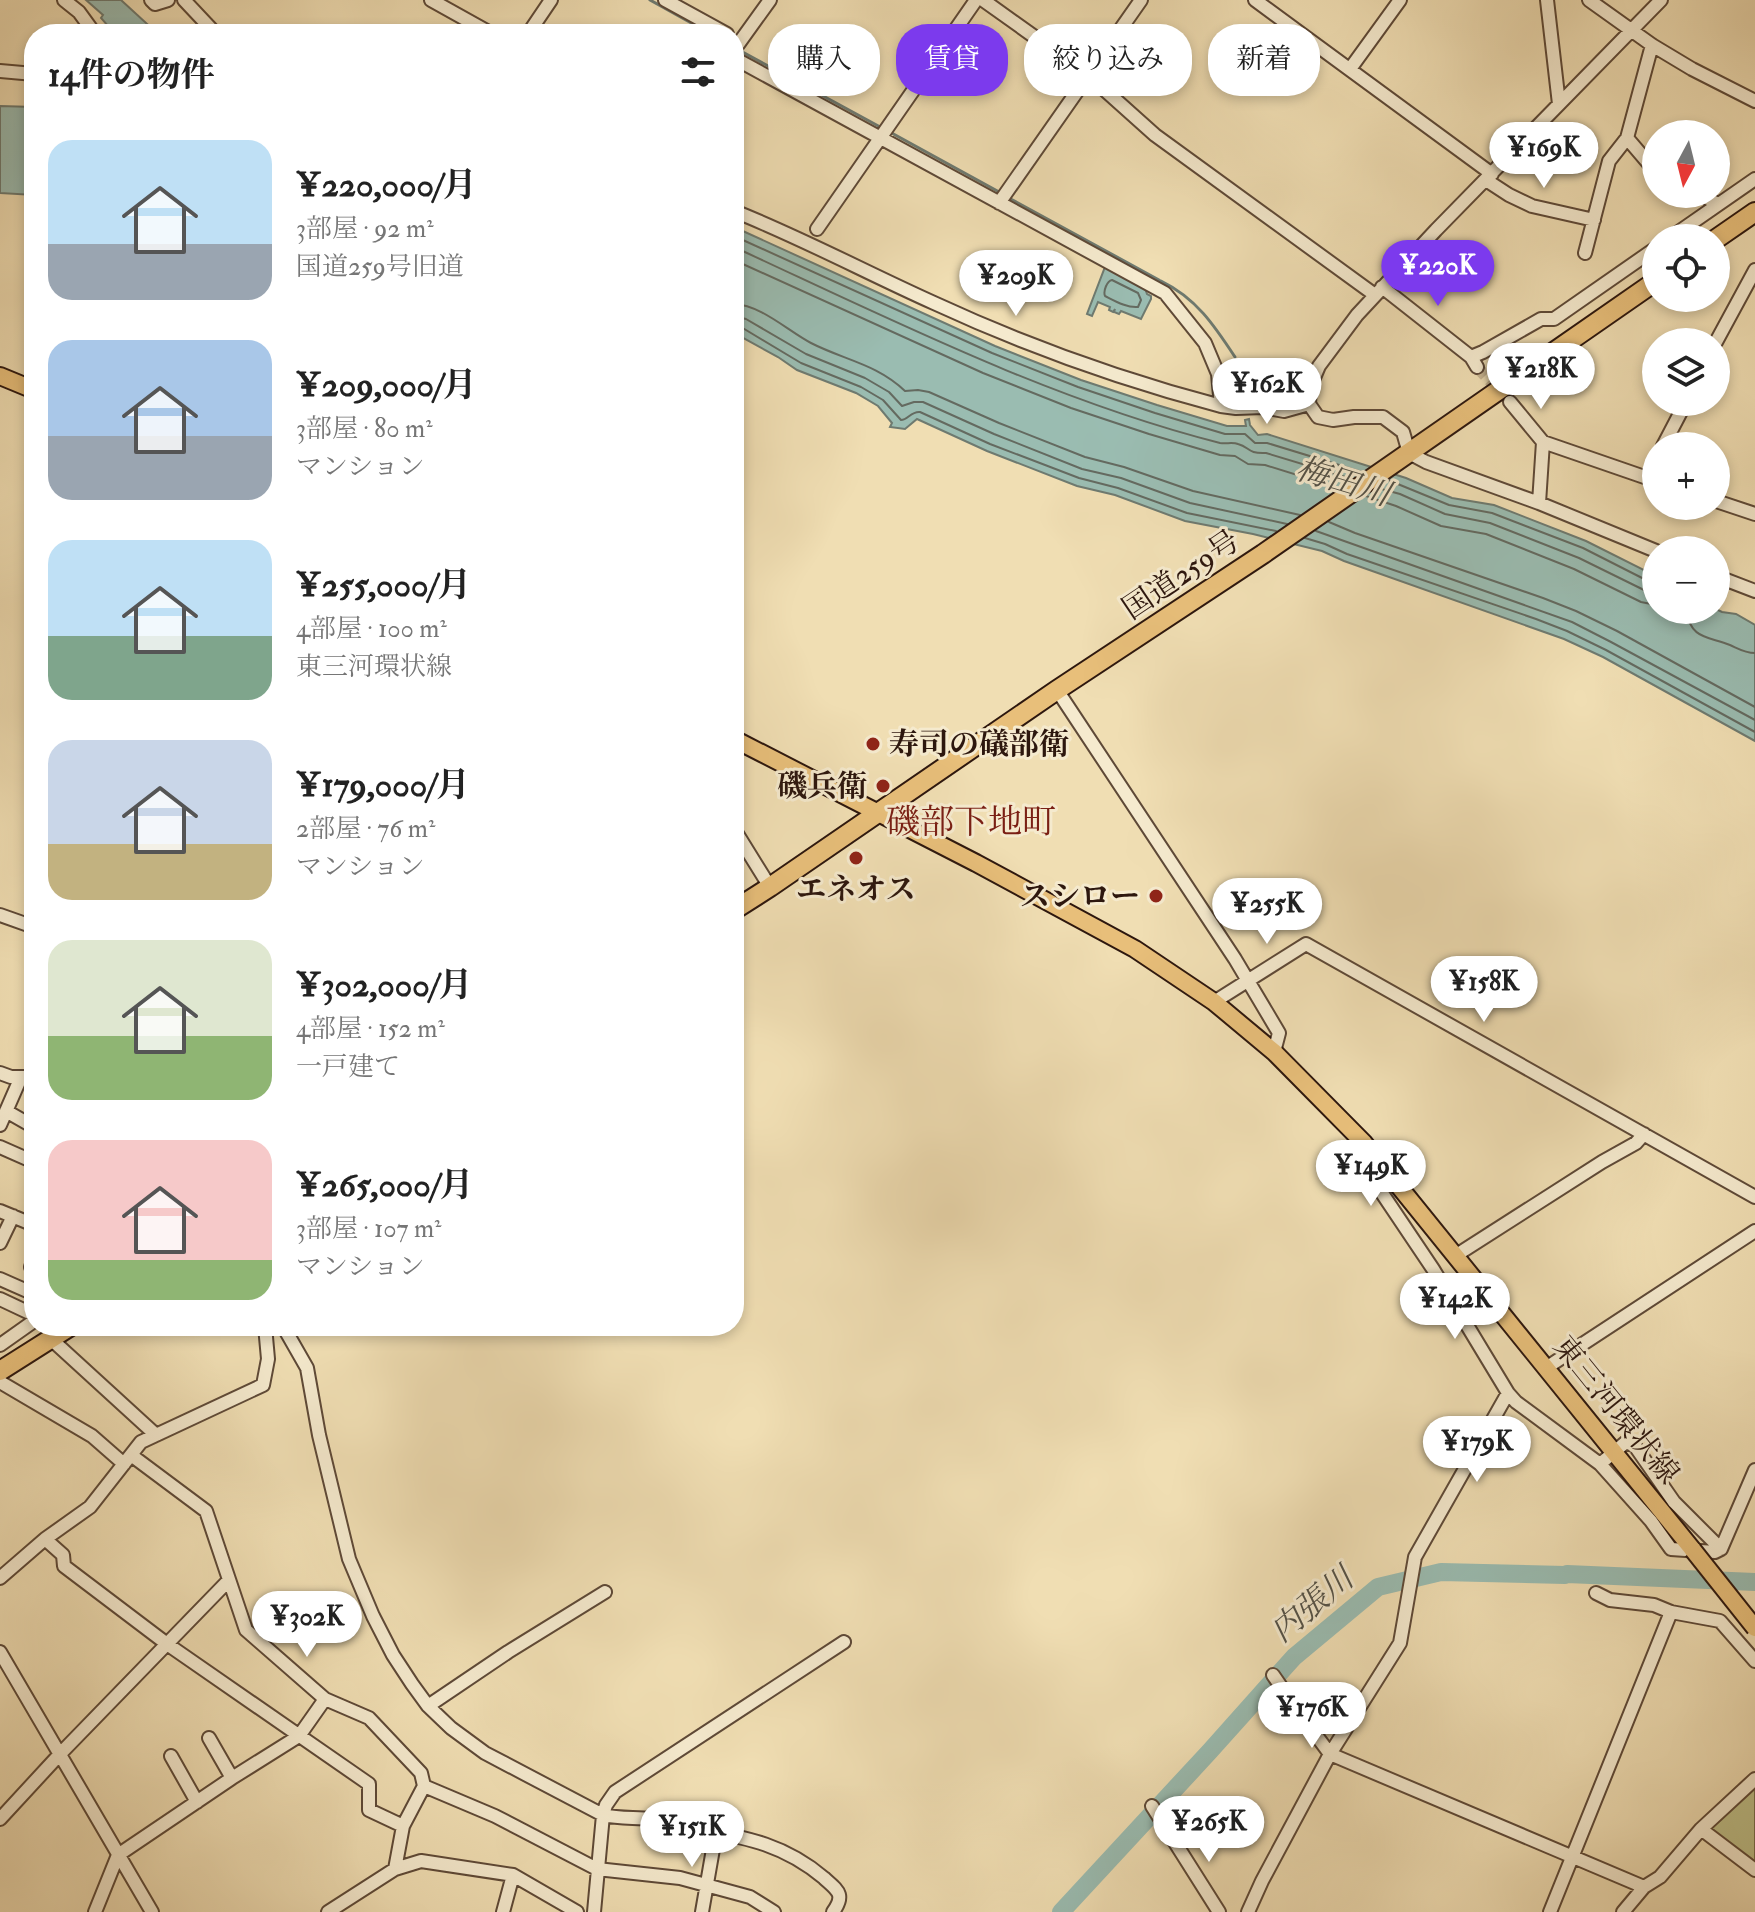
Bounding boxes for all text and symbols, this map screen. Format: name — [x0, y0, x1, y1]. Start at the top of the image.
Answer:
chip: 購入 — [768, 24, 880, 96]
chip: 賃貸 — [896, 24, 1008, 96]
chip: 絞り込み — [1024, 24, 1192, 96]
chip: 新着 — [1208, 24, 1320, 96]
icon: filters — [676, 50, 720, 94]
text: 14件の物件 — [48, 54, 214, 97]
north arrow — [1642, 120, 1730, 208]
map controls — [1642, 120, 1730, 624]
pin: ¥169K — [1488, 122, 1600, 190]
text: ¥169K — [1507, 132, 1581, 164]
text: ¥220,000/月 — [296, 164, 477, 207]
icon: home — [112, 172, 208, 268]
text: 3部屋 · 92 m² — [296, 213, 434, 245]
button: locate — [1642, 224, 1730, 312]
pin: ¥220K — [1382, 240, 1494, 308]
pin: ¥209K — [960, 250, 1072, 318]
text: ¥220K — [1399, 250, 1477, 282]
text: 国道259号旧道 — [296, 251, 464, 283]
text: ¥209K — [977, 260, 1055, 292]
button: layers — [1642, 328, 1730, 416]
pin: ¥218K — [1485, 343, 1597, 411]
text: ¥218K — [1505, 353, 1577, 385]
pin: ¥162K — [1211, 358, 1323, 426]
text: ¥209,000/月 — [296, 364, 477, 407]
text: ¥162K — [1230, 368, 1304, 400]
icon: home — [112, 372, 208, 468]
text: 3部屋 · 80 m² — [296, 413, 433, 445]
button: + — [1642, 432, 1730, 520]
water label: 梅田川 — [1291, 449, 1398, 516]
text: マンション — [296, 451, 425, 483]
street label: 国道259号 — [1115, 522, 1247, 628]
button: − — [1642, 536, 1730, 624]
text: ¥255,000/月 — [296, 564, 471, 607]
icon: home — [112, 572, 208, 668]
text: 4部屋 · 100 m² — [296, 613, 447, 645]
text: 東三河環状線 — [296, 651, 452, 683]
place label: 寿司の礒部衛 — [889, 726, 1069, 763]
marker: 寿司の礒部衛 — [864, 735, 882, 753]
text: ¥179,000/月 — [296, 764, 470, 807]
place label: 磯兵衛 — [777, 768, 867, 805]
icon: home — [112, 772, 208, 868]
marker: 磯兵衛 — [874, 777, 892, 795]
district label: 磯部下地町 — [886, 801, 1056, 844]
text: 2部屋 · 76 m² — [296, 813, 435, 845]
marker: エネオス — [847, 849, 865, 867]
text: マンション — [296, 851, 425, 883]
place label: エネオス — [796, 871, 916, 908]
place label: スシロー — [1020, 878, 1140, 915]
pin: ¥255K — [1211, 878, 1323, 946]
marker: スシロー — [1147, 887, 1165, 905]
text: ¥255K — [1230, 888, 1304, 920]
pin: ¥158K — [1428, 956, 1540, 1024]
text: ¥302,000/月 — [296, 964, 472, 1007]
text: ¥158K — [1449, 966, 1519, 998]
icon: home — [112, 972, 208, 1068]
text: 4部屋 · 152 m² — [296, 1013, 445, 1045]
text: 一戸建て — [296, 1051, 400, 1083]
pin: ¥149K — [1315, 1140, 1427, 1208]
text: ¥149K — [1334, 1150, 1408, 1182]
text: ¥265,000/月 — [296, 1164, 474, 1207]
icon: home — [112, 1172, 208, 1268]
text: 3部屋 · 107 m² — [296, 1213, 441, 1245]
text: マンション — [296, 1251, 425, 1283]
pin: ¥142K — [1399, 1273, 1511, 1341]
text: ¥142K — [1418, 1283, 1492, 1315]
street label: 東三河環状線 — [1545, 1328, 1687, 1492]
pin: ¥179K — [1421, 1416, 1533, 1484]
text: ¥179K — [1441, 1426, 1513, 1458]
water label: 内張川 — [1262, 1557, 1364, 1651]
pin: ¥302K — [251, 1591, 363, 1659]
text: ¥302K — [270, 1601, 344, 1633]
pin: ¥176K — [1256, 1682, 1368, 1750]
text: ¥176K — [1276, 1692, 1348, 1724]
pin: ¥265K — [1153, 1796, 1265, 1864]
pin: ¥151K — [636, 1801, 748, 1869]
text: ¥265K — [1171, 1806, 1247, 1838]
text: ¥151K — [658, 1811, 726, 1843]

